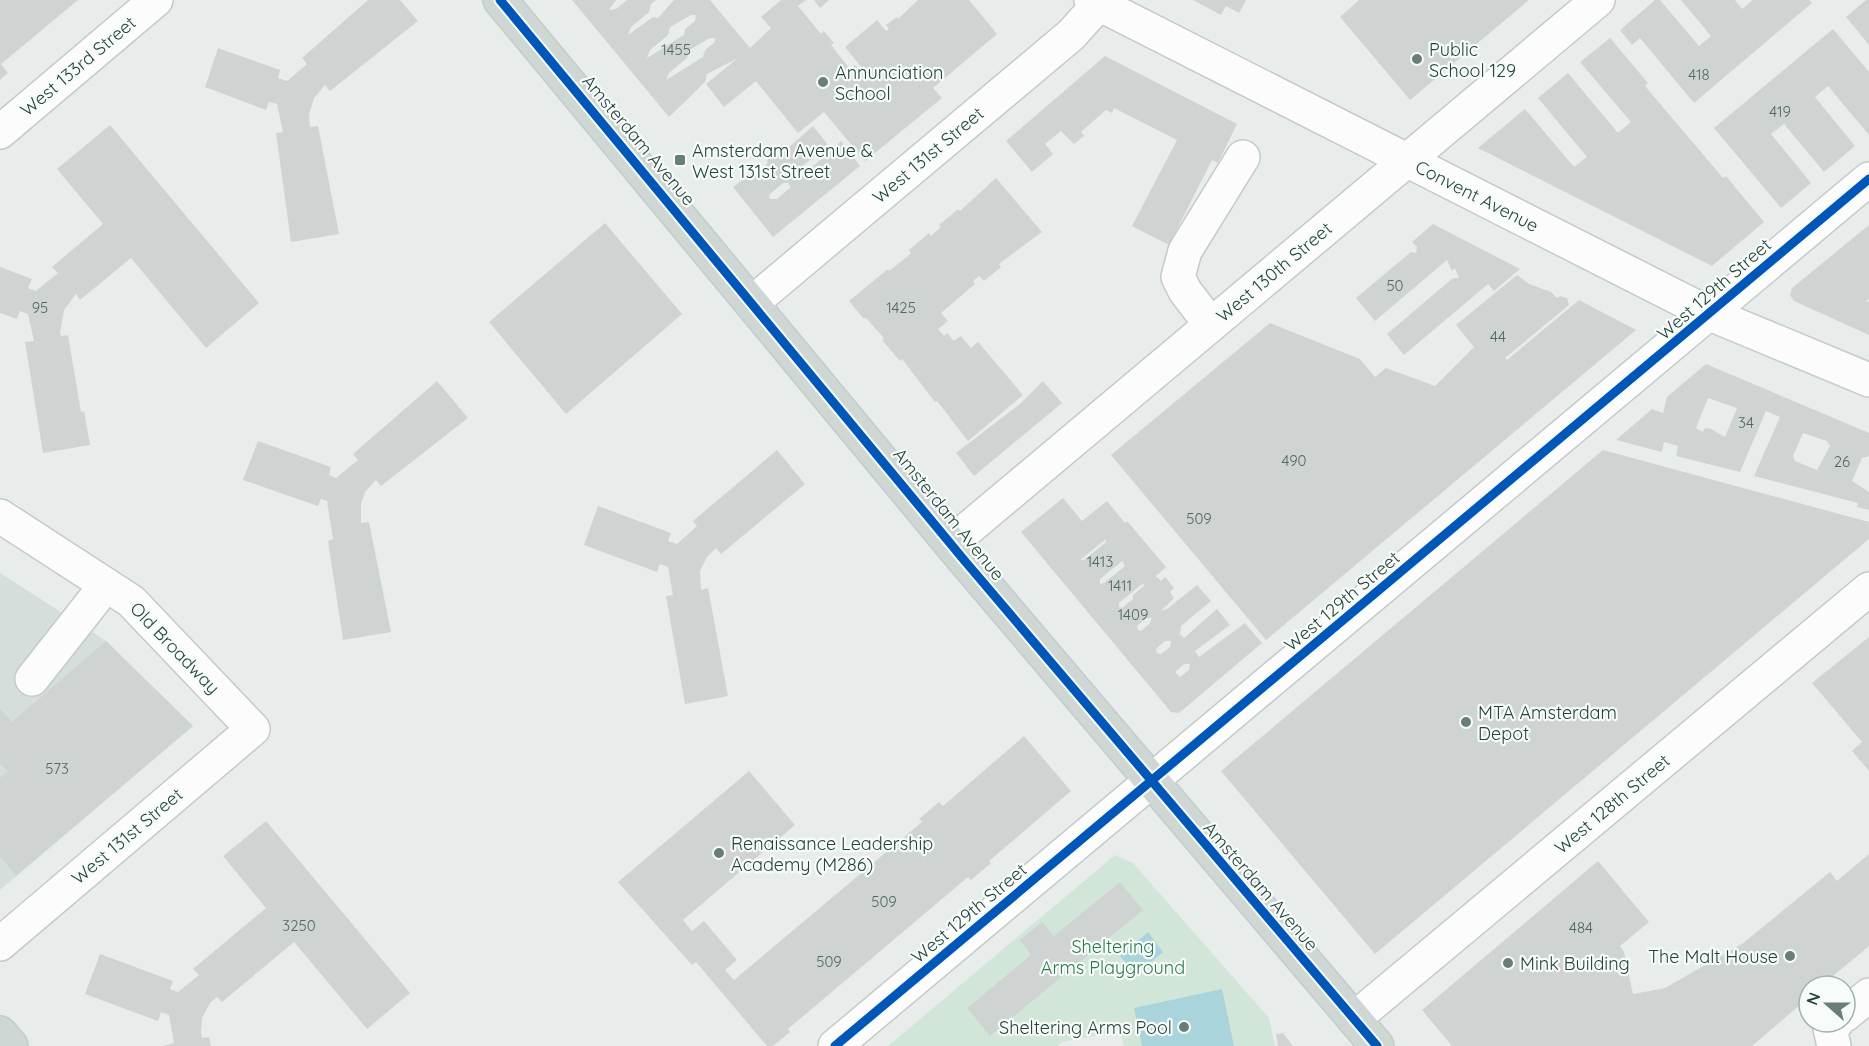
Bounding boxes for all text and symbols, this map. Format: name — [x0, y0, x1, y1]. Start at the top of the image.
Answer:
street label: West 133rd Street — [16, 11, 140, 121]
place label: Public School 129 — [1429, 38, 1516, 82]
house number: 1455 — [661, 40, 691, 59]
marker: Public School 129 — [1410, 52, 1424, 66]
place label: Annunciation School — [835, 61, 943, 105]
house number: 418 — [1688, 65, 1710, 84]
street label: Amsterdam Avenue — [578, 70, 700, 210]
marker: Annunciation School — [816, 75, 830, 89]
street label: West 131st Street — [868, 102, 988, 208]
house number: 419 — [1769, 102, 1791, 121]
place label: Amsterdam Avenue & West 131st Street — [692, 139, 873, 183]
marker: Amsterdam Avenue & West 131st Street — [673, 153, 687, 167]
street label: Convent Avenue — [1411, 155, 1543, 237]
street label: West 130th Street — [1211, 217, 1337, 327]
street label: West 129th Street — [1652, 233, 1776, 345]
house number: 50 — [1386, 276, 1404, 295]
house number: 95 — [32, 298, 48, 317]
house number: 1425 — [886, 298, 916, 317]
house number: 44 — [1490, 327, 1506, 346]
house number: 34 — [1738, 413, 1754, 432]
street label: Amsterdam Avenue — [888, 443, 1010, 585]
house number: 490 — [1282, 451, 1307, 470]
house number: 26 — [1834, 452, 1850, 471]
house number: 509 — [1186, 509, 1212, 528]
street label: West 129th Street — [1280, 546, 1404, 656]
house number: 1413 — [1087, 552, 1113, 571]
house number: 1411 — [1108, 576, 1132, 595]
street label: Old Broadway — [125, 597, 225, 699]
house number: 1409 — [1118, 605, 1148, 624]
place label: MTA Amsterdam Depot — [1478, 701, 1617, 745]
marker: MTA Amsterdam Depot — [1459, 715, 1473, 729]
street label: West 128th Street — [1550, 749, 1674, 859]
house number: 573 — [45, 759, 69, 778]
street label: West 131st Street — [67, 783, 187, 889]
street label: Amsterdam Avenue — [1199, 817, 1323, 955]
place label: Renaissance Leadership Academy (M286) — [731, 832, 933, 876]
marker: Renaissance Leadership Academy (M286) — [712, 846, 726, 860]
street label: West 129th Street — [907, 858, 1031, 968]
house number: 509 — [871, 892, 897, 911]
house number: 3250 — [282, 916, 316, 935]
house number: 484 — [1569, 918, 1593, 937]
park label: Sheltering Arms Playground — [1041, 935, 1185, 979]
place label: The Malt House — [1648, 945, 1778, 968]
marker: The Malt House — [1783, 949, 1797, 963]
house number: 509 — [816, 952, 842, 971]
place label: Mink Building — [1520, 952, 1630, 975]
marker: Mink Building — [1501, 956, 1515, 970]
north arrow — [1797, 974, 1857, 1034]
text: N — [1802, 990, 1824, 1008]
place label: Sheltering Arms Pool — [999, 1016, 1172, 1039]
marker: Sheltering Arms Pool — [1177, 1020, 1191, 1034]

